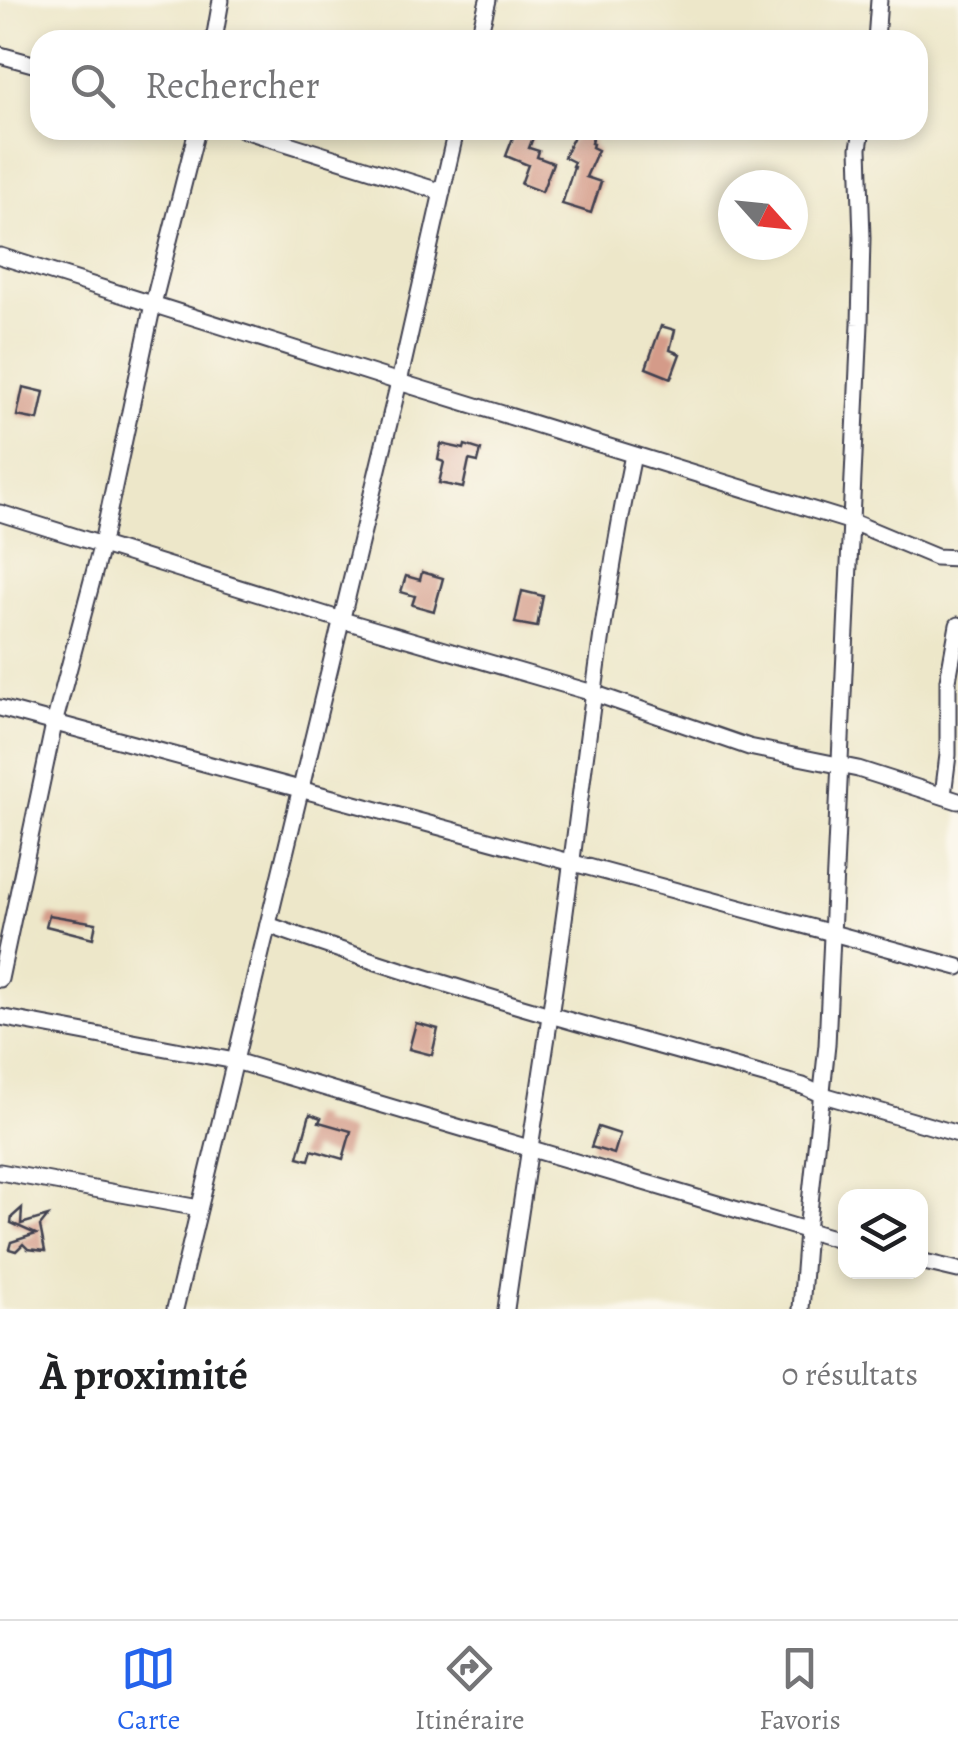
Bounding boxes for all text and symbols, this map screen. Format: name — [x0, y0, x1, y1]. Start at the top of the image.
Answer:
search box — [30, 30, 928, 140]
icon: search — [65, 58, 120, 113]
text: Rechercher — [145, 59, 320, 111]
north arrow — [718, 170, 808, 260]
map controls — [838, 1189, 928, 1279]
button: layers — [838, 1189, 928, 1279]
text: À proximité — [40, 1346, 248, 1403]
text: 0 résultats — [781, 1352, 918, 1396]
tab: Carte — [117, 1641, 180, 1739]
tab: Itinéraire — [415, 1641, 525, 1739]
tab: Favoris — [759, 1641, 841, 1739]

